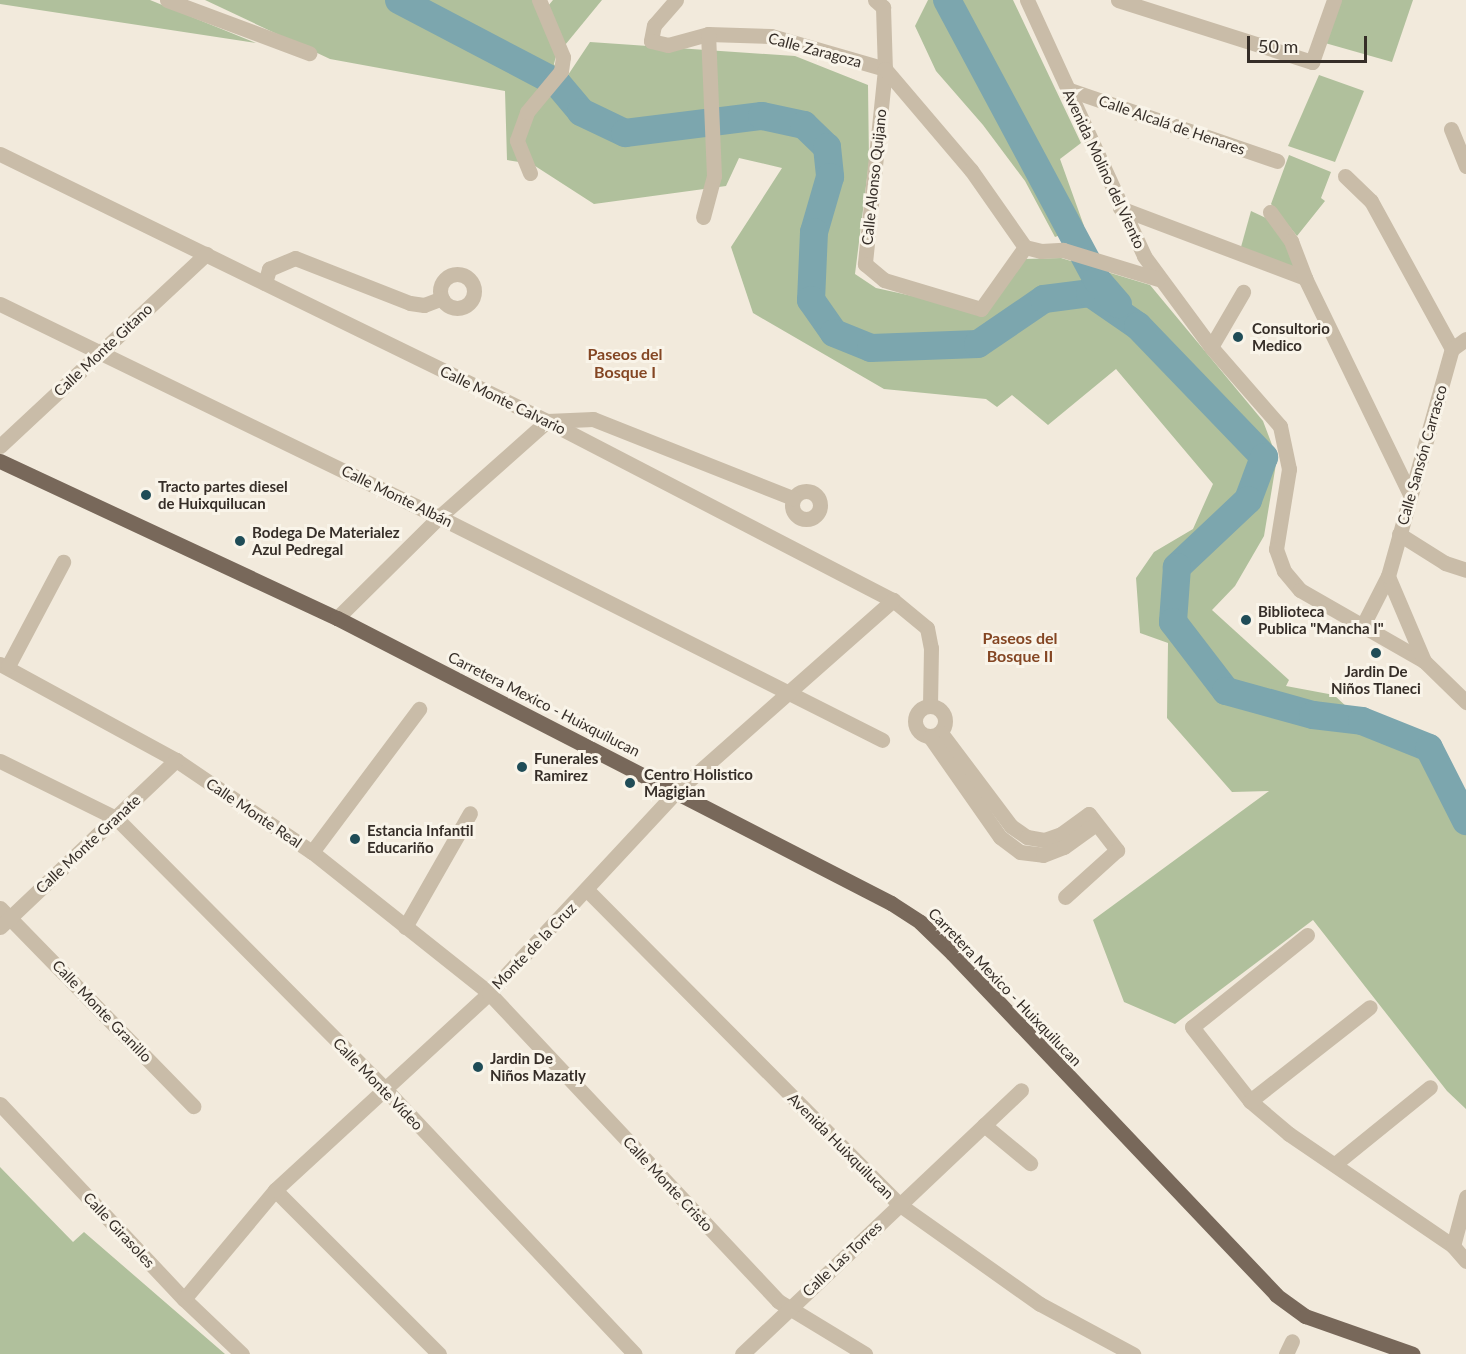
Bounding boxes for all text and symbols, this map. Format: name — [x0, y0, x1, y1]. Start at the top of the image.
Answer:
scale bar — [1250, 24, 1370, 62]
street label: Calle Zaragoza — [766, 29, 864, 71]
text: 50 m — [1258, 35, 1298, 57]
street label: Avenida Molino del Viento — [1059, 86, 1149, 252]
street label: Calle Alcalá de Henares — [1096, 91, 1248, 159]
street label: Calle Alonso Quijano — [858, 108, 890, 246]
street label: Calle Monte Gitano — [50, 300, 156, 400]
place label: Consultorio Medico — [1252, 319, 1330, 354]
marker: Consultorio Medico — [1229, 328, 1247, 346]
district label: Paseos del Bosque I — [587, 344, 663, 382]
street label: Calle Monte Calvario — [437, 362, 569, 438]
street label: Calle Sansón Carrasco — [1393, 383, 1451, 527]
street label: Calle Monte Albán — [338, 461, 456, 531]
place label: Tracto partes diesel de Huixquilucan — [158, 477, 288, 512]
marker: Tracto partes diesel de Huixquilucan — [139, 488, 153, 502]
place label: Bodega De Materialez Azul Pedregal — [252, 523, 400, 558]
marker: Bodega De Materialez Azul Pedregal — [233, 534, 247, 548]
place label: Biblioteca Publica "Mancha I" — [1258, 602, 1384, 637]
marker: Biblioteca Publica "Mancha I" — [1239, 613, 1253, 627]
district label: Paseos del Bosque II — [982, 628, 1058, 666]
marker: Jardin De Niños Tlaneci — [1369, 646, 1383, 660]
street label: Carretera Mexico - Huixquilucan — [445, 648, 643, 760]
place label: Jardin De Niños Tlaneci — [1331, 662, 1421, 697]
place label: Funerales Ramirez — [534, 749, 598, 784]
marker: Funerales Ramirez — [515, 760, 529, 774]
place label: Centro Holistico Magigian — [644, 765, 753, 800]
street label: Calle Monte Real — [203, 774, 305, 852]
marker: Centro Holistico Magigian — [621, 774, 639, 792]
street label: Calle Monte Granate — [32, 791, 144, 897]
place label: Estancia Infantil Educariño — [367, 821, 473, 856]
marker: Estancia Infantil Educariño — [348, 832, 362, 846]
street label: Monte de la Cruz — [488, 899, 580, 993]
street label: Carretera Mexico - Huixquilucan — [925, 904, 1085, 1070]
street label: Calle Monte Granillo — [49, 956, 155, 1066]
street label: Calle Monte Vídeo — [329, 1034, 427, 1134]
place label: Jardin De Niños Mazatly — [490, 1049, 586, 1084]
marker: Jardin De Niños Mazatly — [471, 1060, 485, 1074]
street label: Avenida Huixquilucan — [784, 1089, 898, 1203]
street label: Calle Monte Cristo — [619, 1133, 717, 1235]
street label: Calle Girasoles — [79, 1189, 159, 1271]
street label: Calle Las Torres — [798, 1218, 886, 1300]

